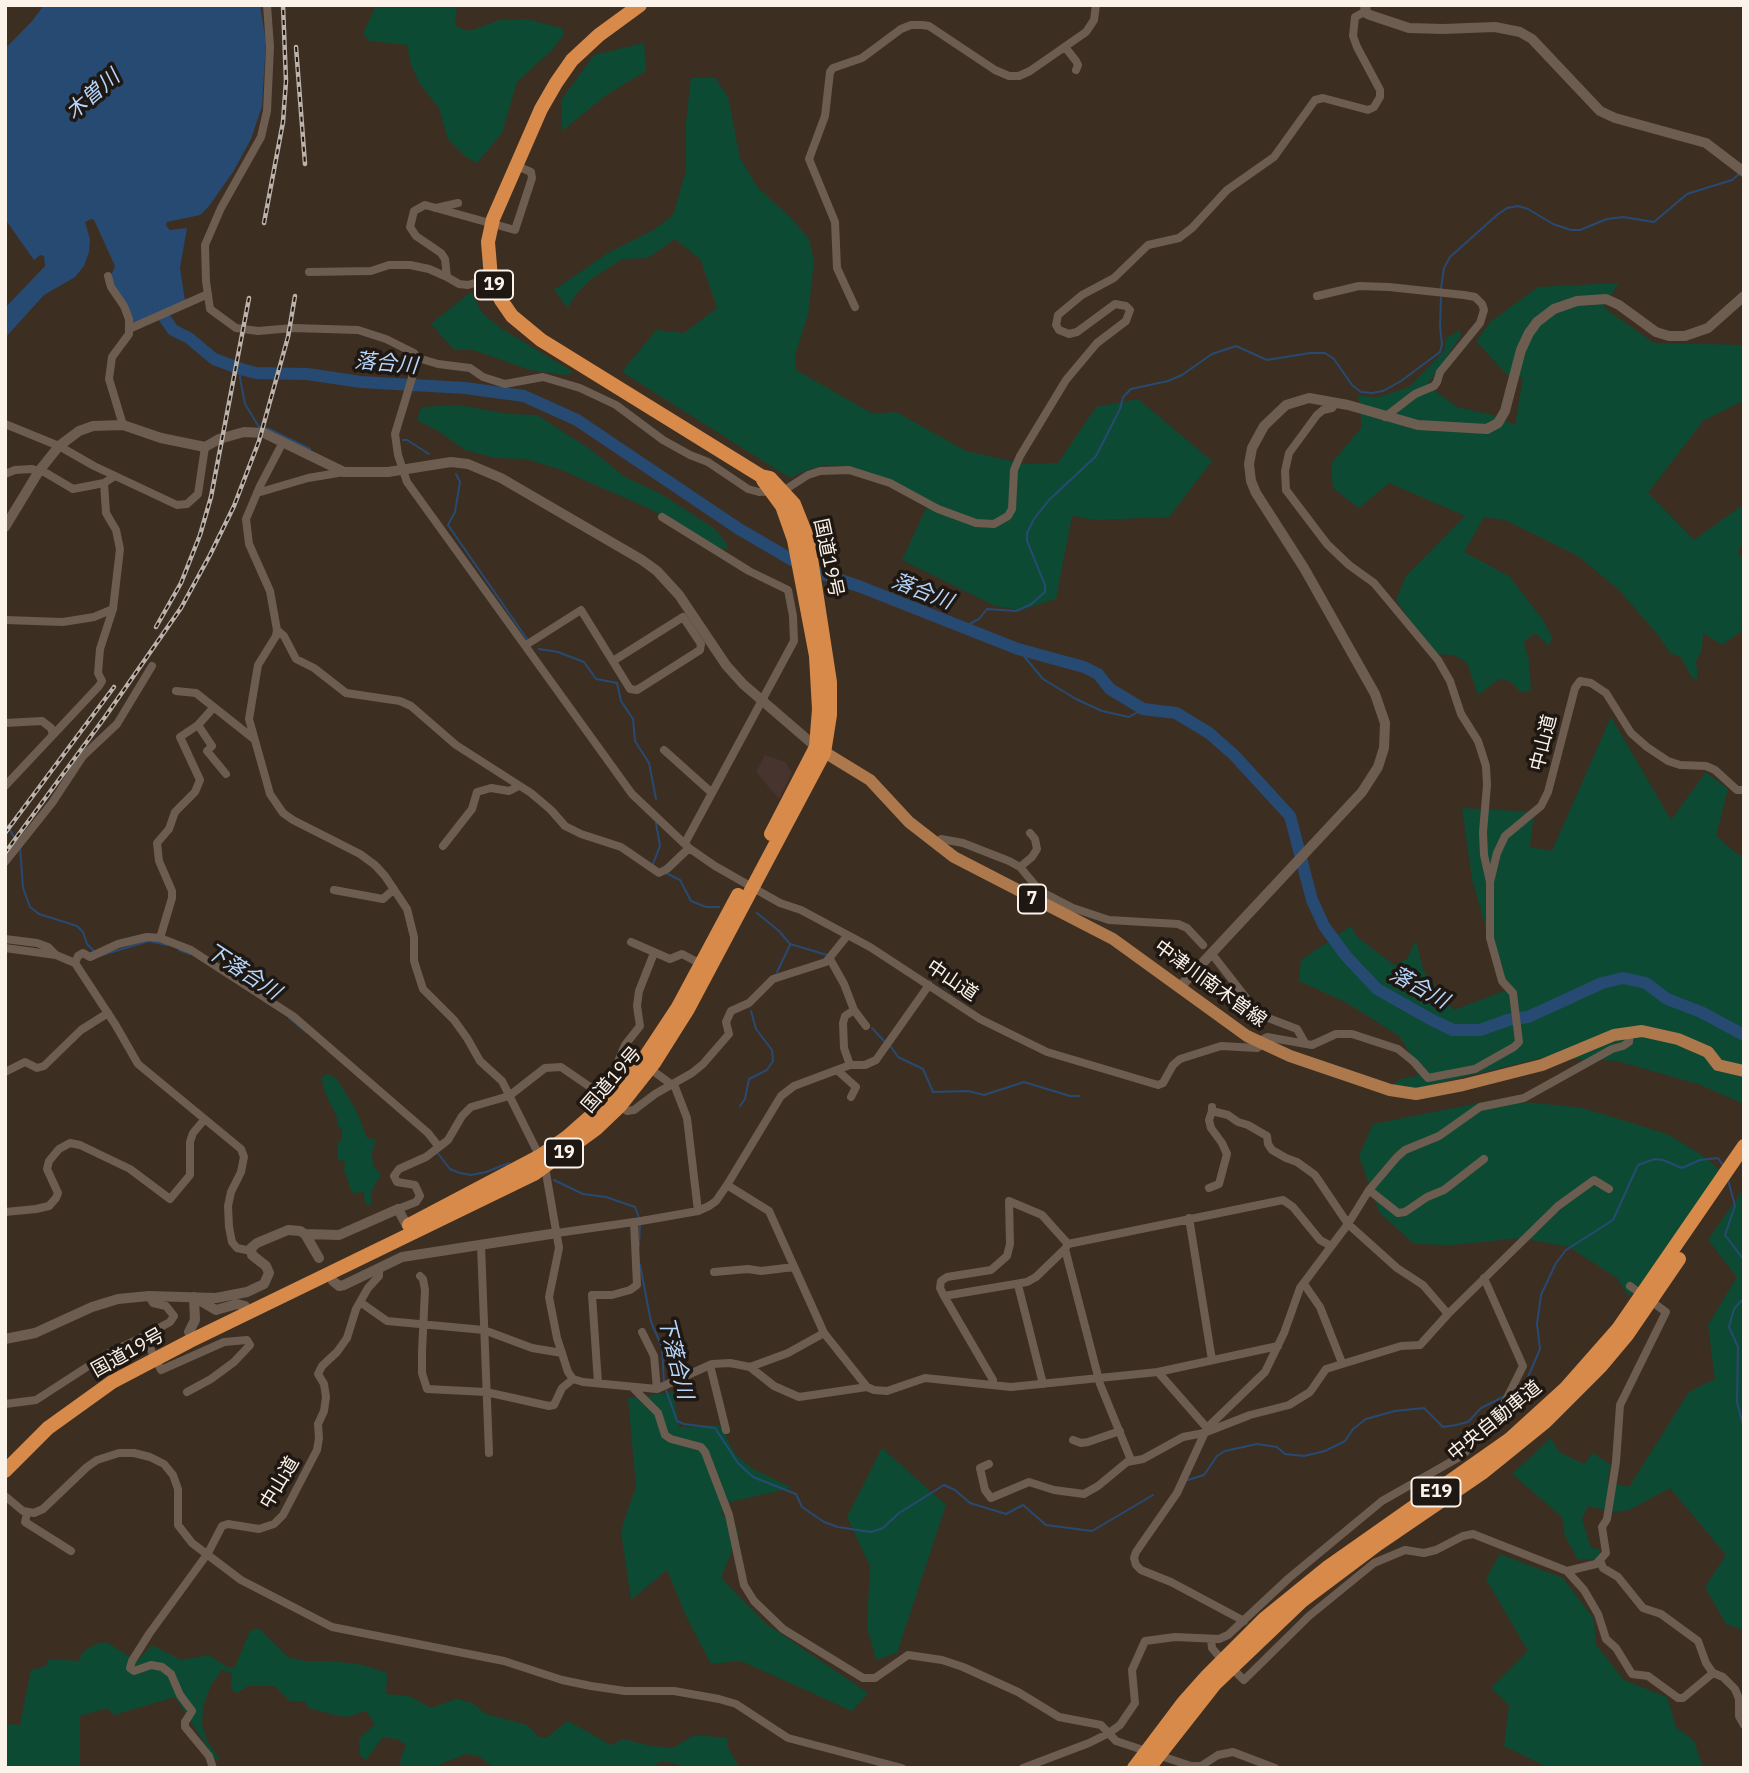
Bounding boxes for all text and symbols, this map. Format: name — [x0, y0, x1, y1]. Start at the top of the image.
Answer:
water label: 木曽川 — [61, 65, 125, 125]
road number: 19 — [475, 270, 513, 300]
water label: 落合川 — [354, 349, 418, 379]
street label: 国道19号 — [809, 517, 847, 599]
water label: 落合川 — [888, 569, 956, 615]
street label: 中山道 — [1526, 713, 1562, 773]
road number: 7 — [1018, 884, 1046, 914]
street label: 中津川南木曽線 — [1149, 936, 1271, 1032]
water label: 下落合川 — [201, 939, 285, 1005]
street label: 中山道 — [922, 956, 982, 1006]
water label: 落合川 — [1385, 962, 1453, 1014]
street label: 国道19号 — [577, 1042, 647, 1118]
road number: 19 — [545, 1138, 583, 1168]
water label: 下落合川 — [653, 1314, 697, 1402]
street label: 国道19号 — [88, 1324, 168, 1382]
street label: 中央自動車道 — [1444, 1376, 1546, 1466]
street label: 中山道 — [256, 1453, 304, 1513]
road number: E19 — [1412, 1478, 1460, 1506]

